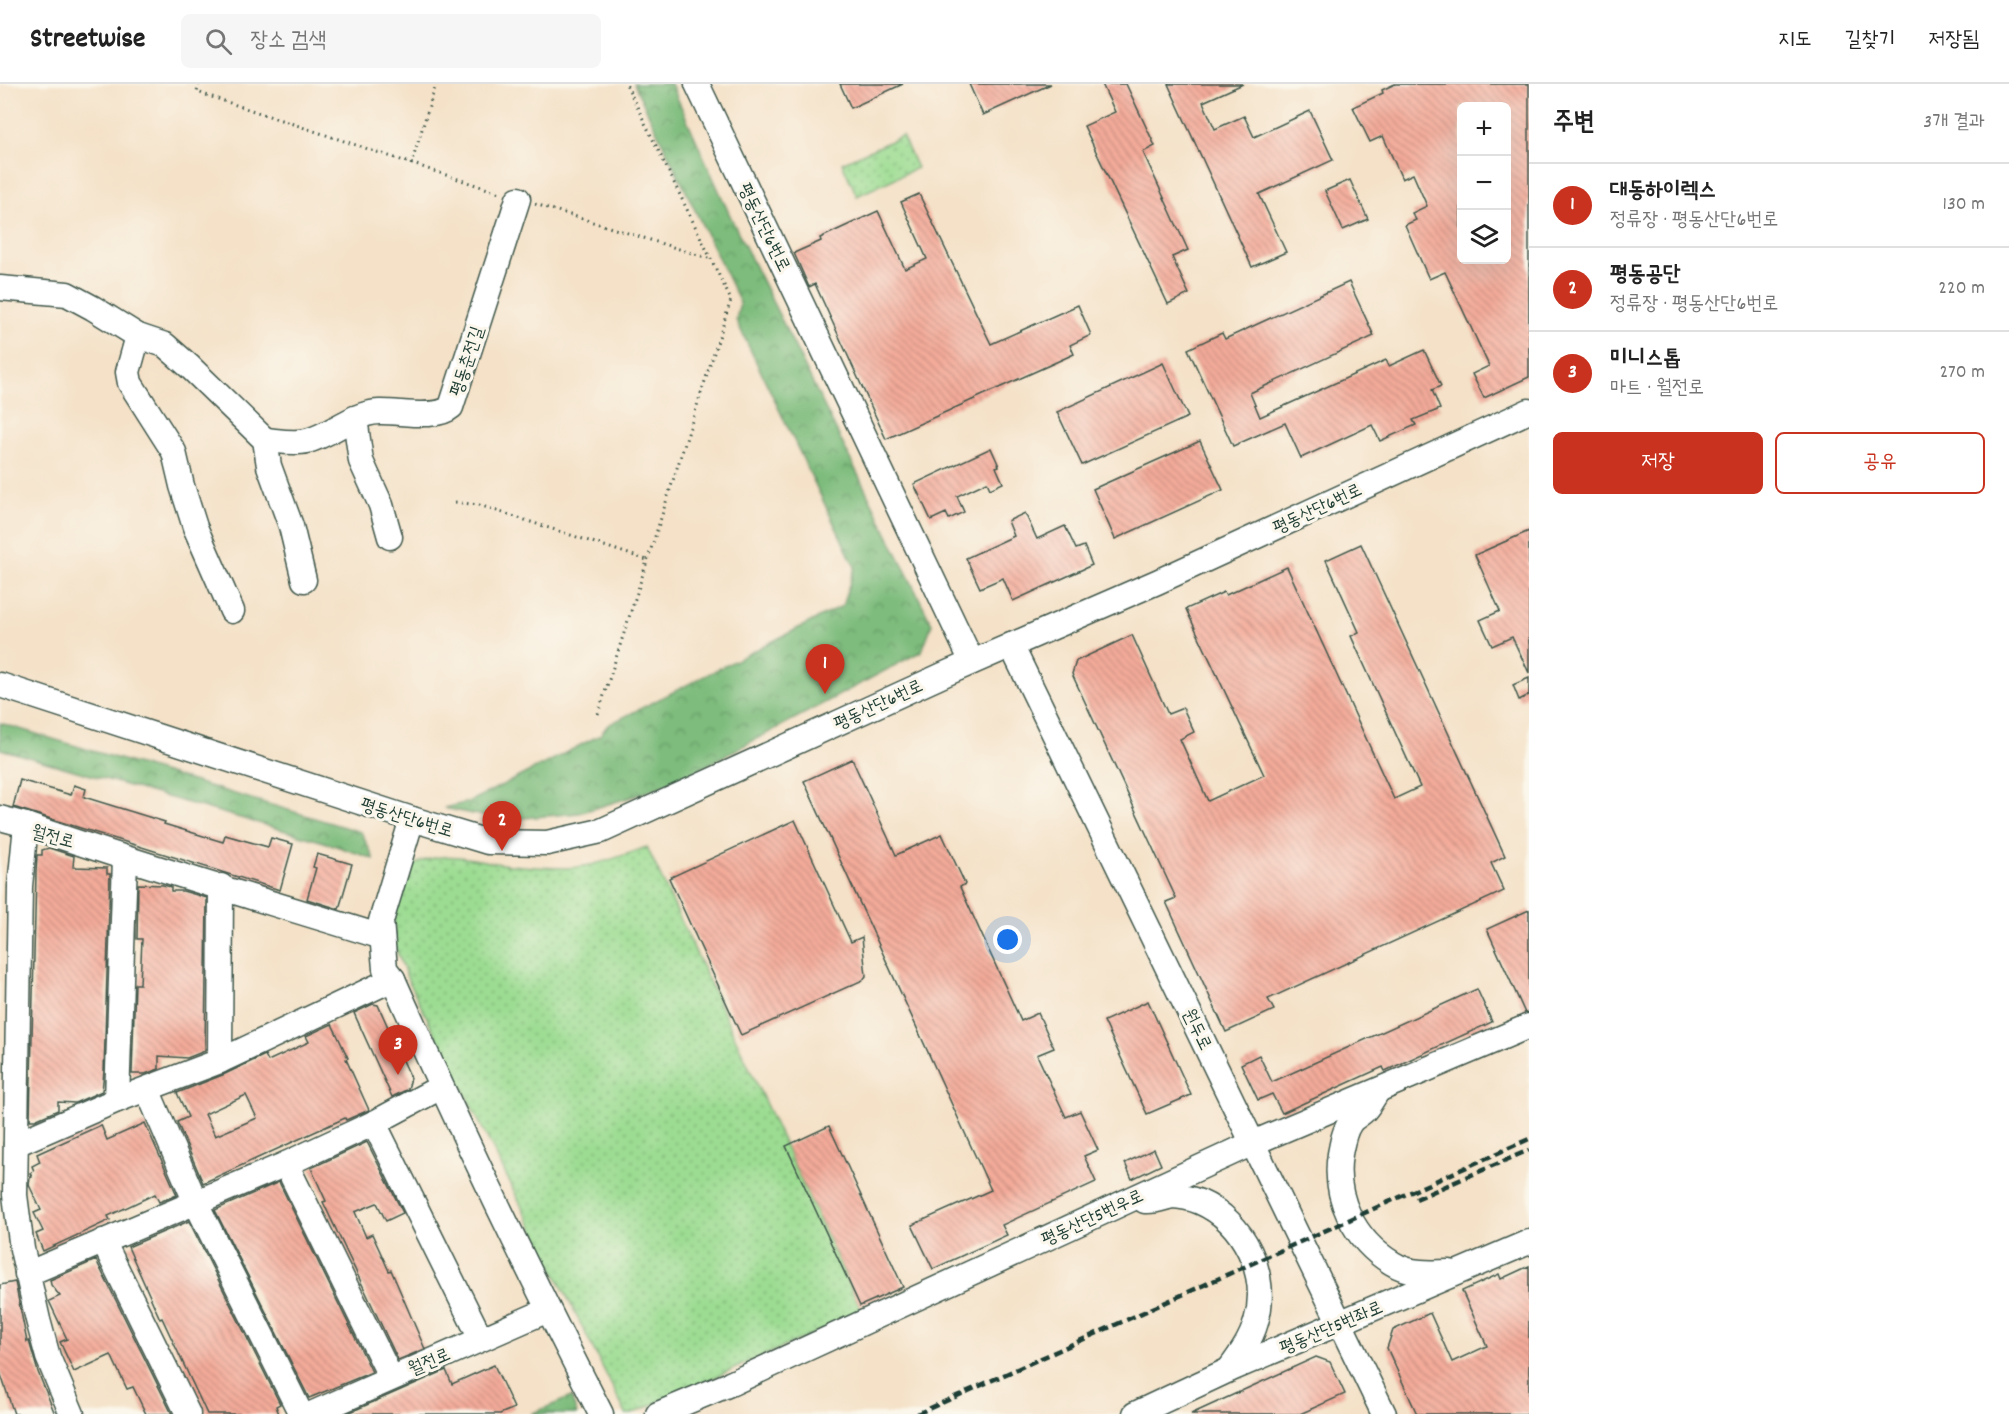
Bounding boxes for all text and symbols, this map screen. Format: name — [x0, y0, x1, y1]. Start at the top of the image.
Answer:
search box — [181, 14, 601, 68]
text: Streetwise — [30, 21, 145, 61]
icon: search — [202, 25, 235, 58]
text: 장소 검색 — [250, 26, 326, 57]
text: 지도 — [1778, 26, 1812, 56]
text: 길찾기 — [1845, 26, 1895, 56]
text: 저장됨 — [1928, 26, 1979, 56]
map controls — [1457, 102, 1511, 264]
button: + — [1457, 102, 1511, 156]
text: 주변 — [1553, 105, 1595, 142]
text: 3개 결과 — [1923, 109, 1985, 137]
button: − — [1457, 156, 1511, 210]
text: 대동하이렉스 — [1610, 176, 1716, 207]
street label: 평동산단6번로 — [731, 180, 795, 277]
text: 1 — [1570, 191, 1575, 219]
text: 130 m — [1943, 191, 1985, 219]
text: 정류장 · 평동산단6번로 — [1610, 207, 1778, 235]
button: layers — [1457, 210, 1511, 264]
text: 평동공단 — [1610, 260, 1681, 291]
text: 2 — [1568, 275, 1577, 303]
text: 220 m — [1938, 275, 1985, 303]
text: 정류장 · 평동산단6번로 — [1610, 291, 1778, 319]
street label: 평동춘전길 — [445, 323, 492, 400]
text: 미니스톱 — [1610, 344, 1681, 375]
text: 3 — [1568, 359, 1577, 387]
text: 270 m — [1939, 359, 1985, 387]
text: 마트 · 월전로 — [1610, 375, 1704, 403]
button: 저장 — [1553, 432, 1763, 494]
button: 공유 — [1775, 432, 1985, 494]
street label: 평동산단6번로 — [1269, 479, 1367, 542]
pin: 1 — [806, 644, 844, 694]
street label: 평동산단6번로 — [830, 675, 928, 738]
street label: 평동산단6번로 — [357, 793, 456, 845]
pin: 2 — [482, 802, 522, 851]
street label: 월전로 — [28, 821, 77, 856]
your location — [993, 925, 1022, 954]
street label: 원두로 — [1175, 1005, 1217, 1055]
pin: 3 — [378, 1026, 418, 1075]
street label: 평동산단5번우로 — [1038, 1185, 1148, 1254]
street label: 평동산단5번좌로 — [1277, 1296, 1387, 1362]
street label: 월전로 — [405, 1343, 455, 1383]

